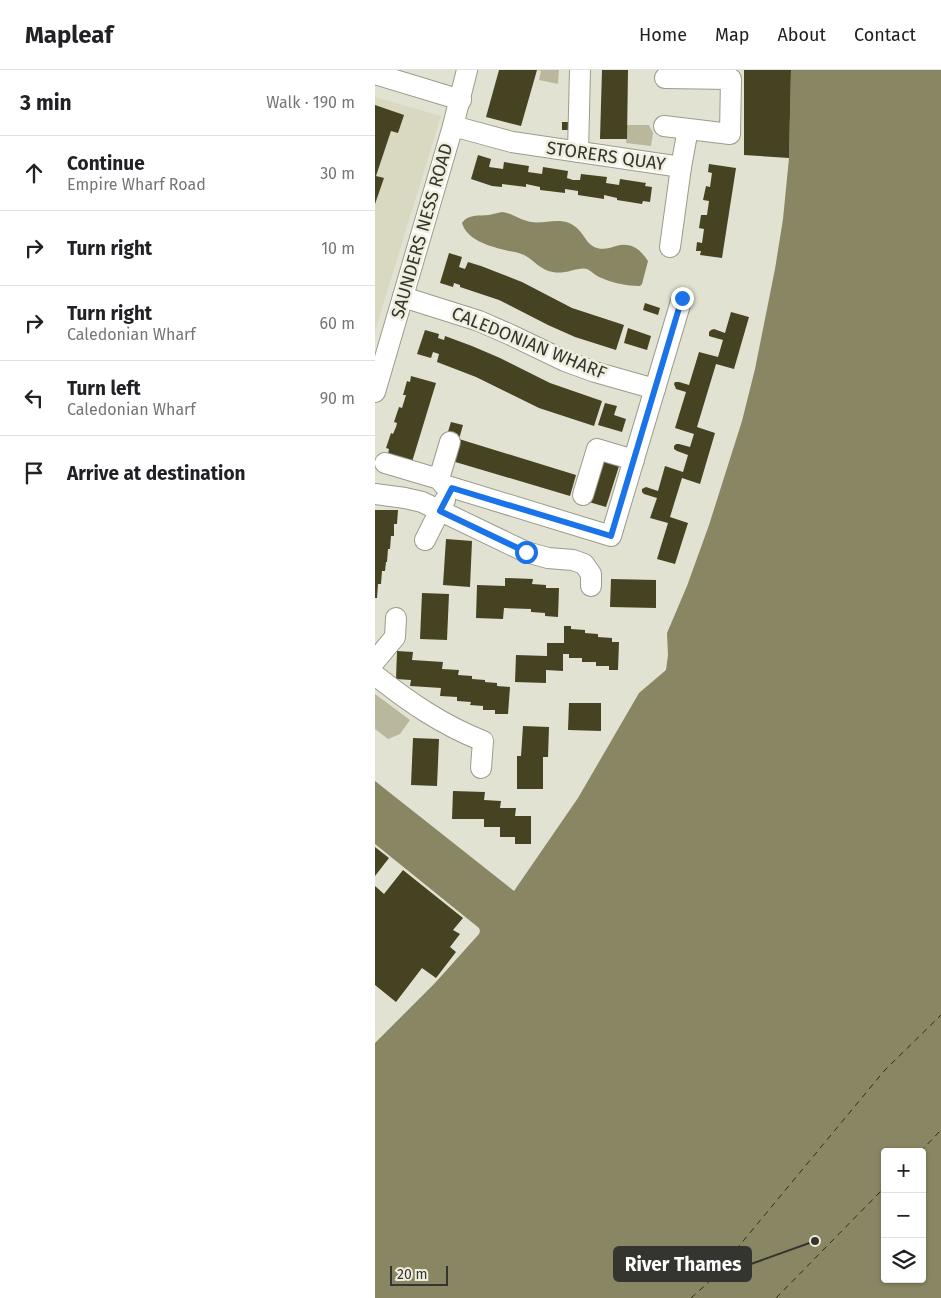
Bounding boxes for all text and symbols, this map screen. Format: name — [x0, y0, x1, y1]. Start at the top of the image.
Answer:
text: Mapleaf — [25, 21, 113, 49]
text: Home — [639, 24, 687, 46]
text: Map — [715, 24, 749, 46]
text: About — [777, 24, 826, 46]
text: Contact — [854, 24, 916, 46]
text: 3 min — [20, 90, 72, 116]
text: Walk · 190 m — [266, 93, 355, 112]
street label: STORERS QUAY — [545, 137, 667, 175]
street label: SAUNDERS NESS ROAD — [386, 141, 458, 321]
text: Continue — [67, 152, 145, 175]
icon: ahead — [20, 159, 48, 187]
text: 30 m — [320, 164, 355, 183]
text: Empire Wharf Road — [67, 175, 206, 194]
icon: right — [20, 234, 48, 262]
text: Turn right — [67, 237, 152, 260]
text: 10 m — [321, 239, 355, 258]
route end — [671, 287, 694, 310]
text: Turn right — [67, 302, 152, 325]
street label: CALEDONIAN WHARF — [448, 302, 610, 384]
icon: right — [20, 309, 48, 337]
text: 60 m — [320, 314, 355, 333]
text: Caledonian Wharf — [67, 325, 196, 344]
text: Turn left — [67, 377, 141, 400]
icon: left — [20, 384, 48, 412]
text: 90 m — [320, 389, 355, 408]
text: Caledonian Wharf — [67, 400, 196, 419]
icon: arrive — [20, 459, 48, 487]
text: Arrive at destination — [67, 462, 246, 485]
route start — [515, 541, 538, 564]
map controls — [881, 1148, 926, 1283]
button: + — [881, 1148, 926, 1193]
button: − — [881, 1193, 926, 1238]
button: layers — [881, 1238, 926, 1283]
callout: River Thames — [614, 1247, 751, 1281]
text: River Thames — [625, 1253, 741, 1276]
scale bar — [390, 1263, 447, 1286]
text: 20 m — [397, 1266, 427, 1283]

